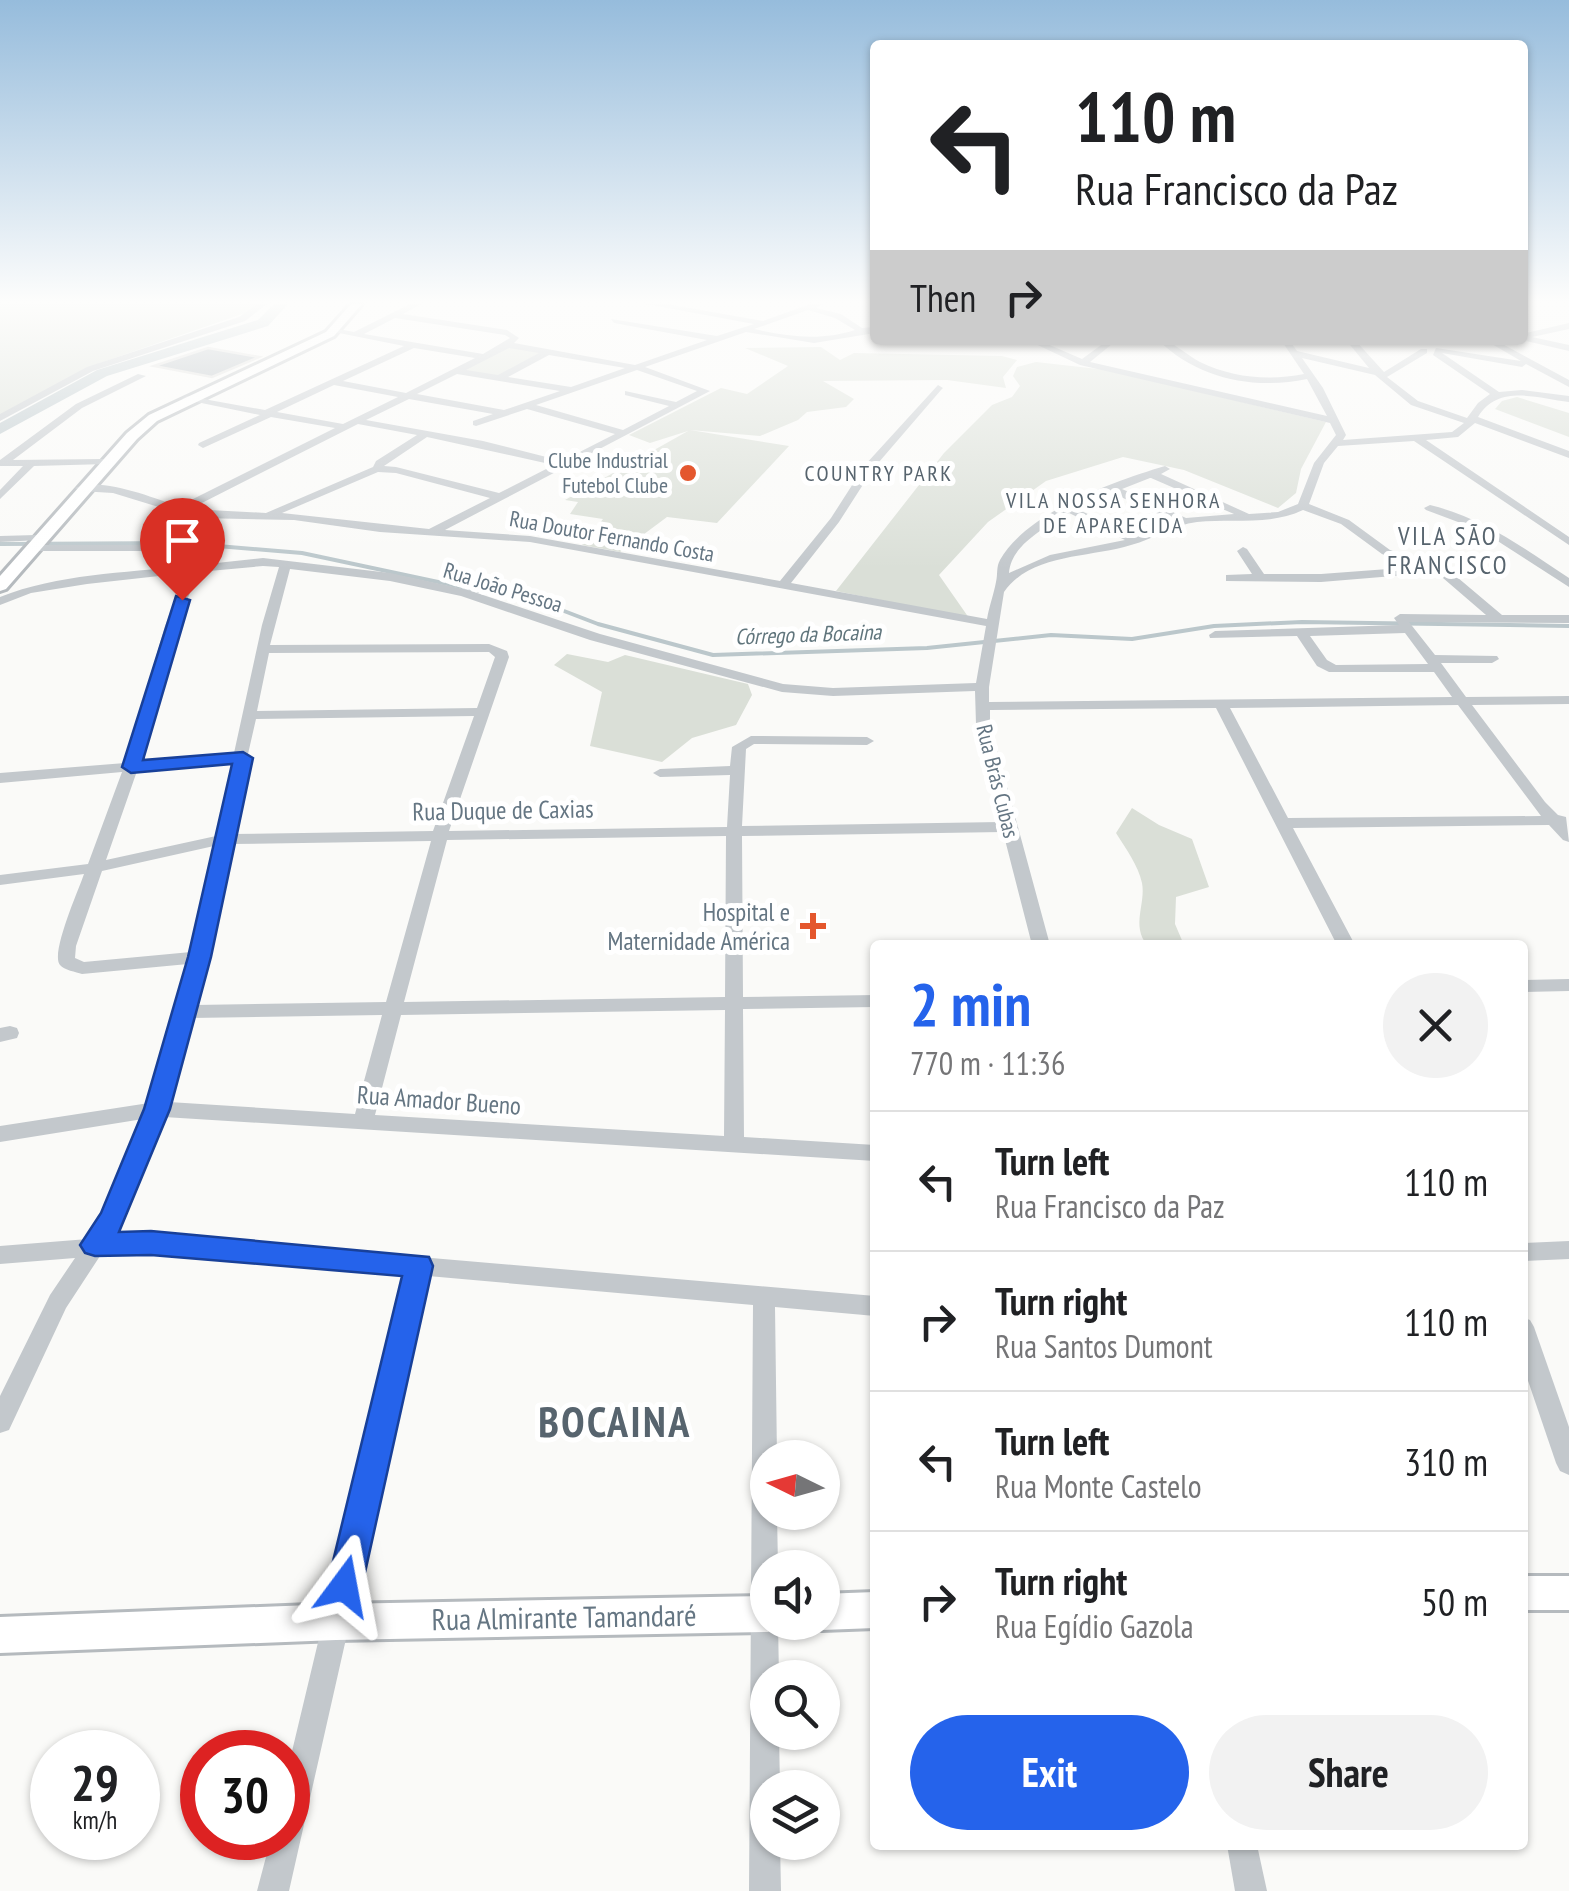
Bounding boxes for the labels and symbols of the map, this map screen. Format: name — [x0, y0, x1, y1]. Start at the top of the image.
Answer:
place label: Clube Industrial Futebol Clube — [548, 446, 669, 499]
district label: COUNTRY PARK — [804, 459, 954, 487]
marker: Clube Industrial Futebol Clube — [677, 462, 699, 484]
district label: VILA NOSSA SENHORA DE APARECIDA — [1005, 486, 1222, 539]
pin — [140, 498, 225, 601]
street label: Rua Doutor Fernando Costa — [507, 504, 717, 568]
district label: VILA SÃO FRANCISCO — [1387, 520, 1509, 581]
street label: Rua João Pessoa — [440, 556, 566, 618]
water label: Córrego da Bocaina — [734, 617, 883, 651]
street label: Rua Brás Cubas — [970, 721, 1026, 841]
street label: Rua Duque de Caxias — [412, 792, 594, 828]
place label: Hospital e Maternidade América — [608, 896, 790, 957]
marker: Hospital e Maternidade América — [800, 913, 826, 939]
street label: Rua Amador Bueno — [356, 1078, 522, 1122]
district label: BOCAINA — [538, 1394, 692, 1449]
north arrow — [750, 1440, 840, 1530]
position arrow — [292, 1534, 396, 1638]
street label: Rua Almirante Tamandaré — [431, 1595, 697, 1638]
speed limit sign: 30 — [180, 1730, 310, 1860]

